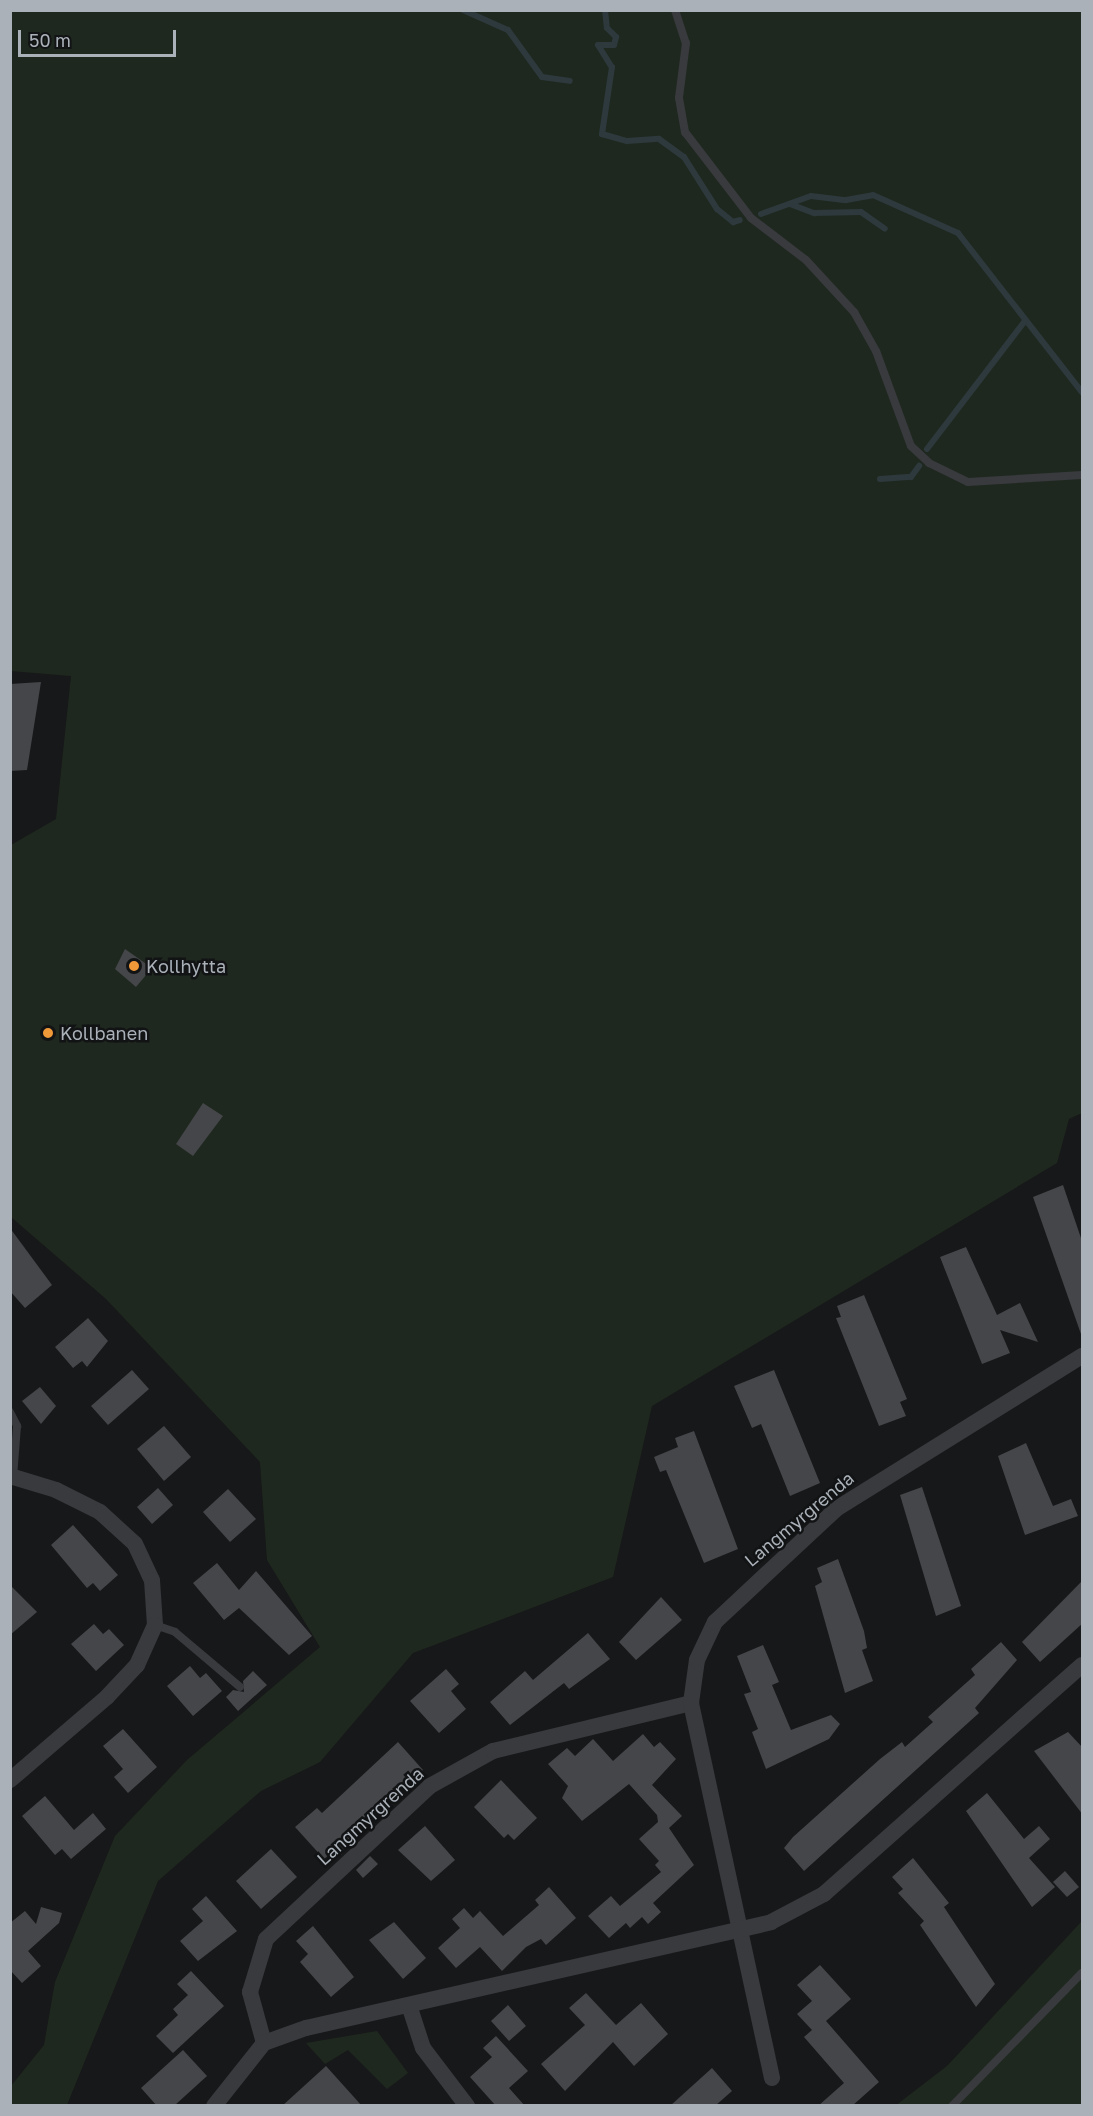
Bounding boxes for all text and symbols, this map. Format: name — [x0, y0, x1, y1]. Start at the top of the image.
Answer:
scale bar — [21, 18, 178, 56]
text: 50 m — [29, 29, 71, 51]
place label: Kollhytta — [146, 955, 226, 977]
marker: Kollhytta — [127, 959, 141, 973]
place label: Kollbanen — [60, 1022, 148, 1044]
marker: Kollbanen — [41, 1026, 55, 1040]
street label: Langmyrgrenda — [740, 1467, 858, 1571]
street label: Langmyrgrenda — [312, 1763, 428, 1869]

